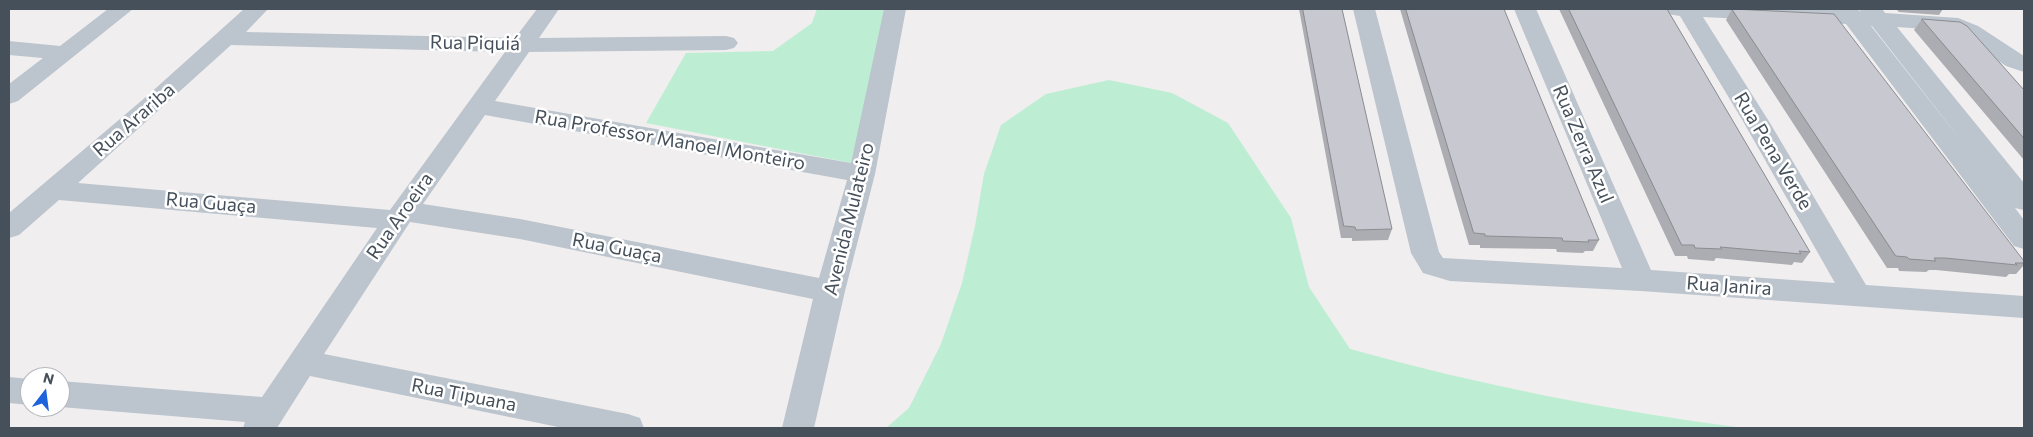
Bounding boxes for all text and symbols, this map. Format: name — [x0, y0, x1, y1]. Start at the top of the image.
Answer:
street label: Rua Piquiá — [430, 31, 520, 55]
street label: Rua Arariba — [88, 78, 180, 162]
street label: Rua Zerra Azul — [1548, 81, 1618, 207]
street label: Rua Pena Verde — [1729, 88, 1817, 214]
street label: Rua Professor Manoel Monteiro — [533, 105, 807, 175]
street label: Avenida Mulateiro — [819, 140, 879, 298]
street label: Rua Aroeira — [362, 168, 438, 264]
street label: Rua Guaça — [165, 188, 257, 218]
street label: Rua Guaça — [570, 228, 664, 268]
street label: Rua Janira — [1686, 272, 1772, 300]
north arrow — [20, 367, 70, 417]
text: N — [41, 368, 56, 388]
street label: Rua Tipuana — [410, 374, 518, 416]

